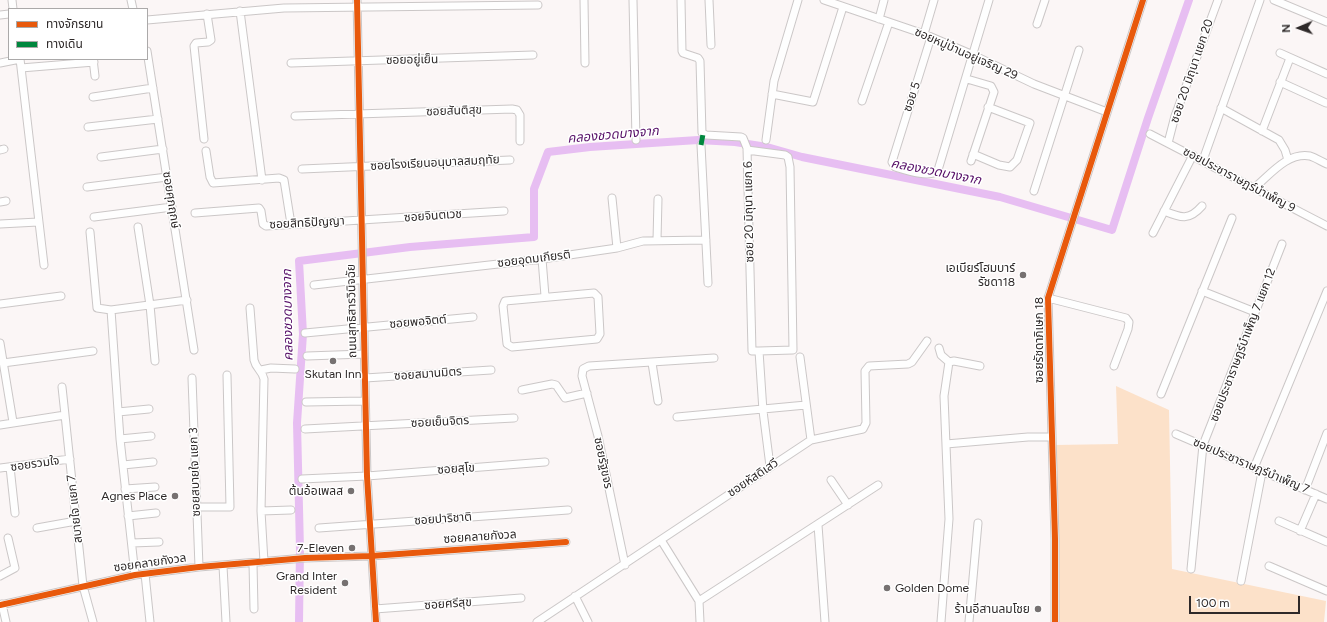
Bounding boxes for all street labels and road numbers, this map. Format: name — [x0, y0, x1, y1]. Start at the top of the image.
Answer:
street label: ซอย 20 มิถุนา แยก 20 — [1167, 17, 1217, 125]
street label: ซอยหมู่บ้านอยู่เจริญ 29 — [912, 25, 1020, 83]
street label: ซอยอยู่เย็น — [386, 52, 438, 68]
street label: ซอย 5 — [900, 80, 924, 114]
street label: ซอยสันติสุข — [426, 103, 482, 119]
street label: ซอยประชาราษฎร์บำเพ็ญ 9 — [1180, 144, 1298, 216]
street label: ซอยโรงเรียนอนุบาลสมฤทัย — [370, 152, 500, 174]
street label: ซอย 20 มิถุนา แยก 6 — [741, 161, 757, 263]
street label: ซอยศุภฤกษ์ — [159, 170, 183, 230]
street label: ซอยจินตเวช — [404, 207, 462, 225]
street label: ซอยสิทธิปัญญา — [269, 214, 345, 232]
street label: ซอยอุดมเกียรติ — [497, 247, 571, 271]
street label: ถนนสุทธิสารวินิจฉัย — [344, 264, 360, 358]
street label: ซอยประชาราษฎร์บำเพ็ญ 7 แยก 12 — [1207, 266, 1279, 424]
street label: ซอยรัชดาภิเษก 18 — [1032, 297, 1046, 383]
street label: ซอยพอจิตต์ — [389, 312, 447, 332]
street label: ซอยสมานมิตร — [394, 364, 462, 384]
street label: ซอยเย็นจิตร — [411, 413, 469, 431]
street label: ซอยสบายใจ แยก 3 — [186, 427, 204, 517]
street label: ซอยประชาราษฎร์บำเพ็ญ 7 — [1191, 435, 1311, 497]
street label: ซอยรัฐขจร — [591, 436, 615, 490]
street label: ซอยรวมใจ — [10, 453, 60, 475]
street label: ซอยหัสดิเสวี — [725, 456, 781, 500]
street label: ซอยสุโข — [437, 461, 475, 477]
street label: สบายใจ แยก 7 — [64, 474, 86, 544]
street label: ซอยปาริชาติ — [414, 510, 472, 528]
street label: ซอยคลายกังวล — [443, 527, 517, 547]
street label: ซอยคลายกังวล — [113, 551, 187, 575]
street label: ซอยศรีสุข — [424, 595, 472, 613]

